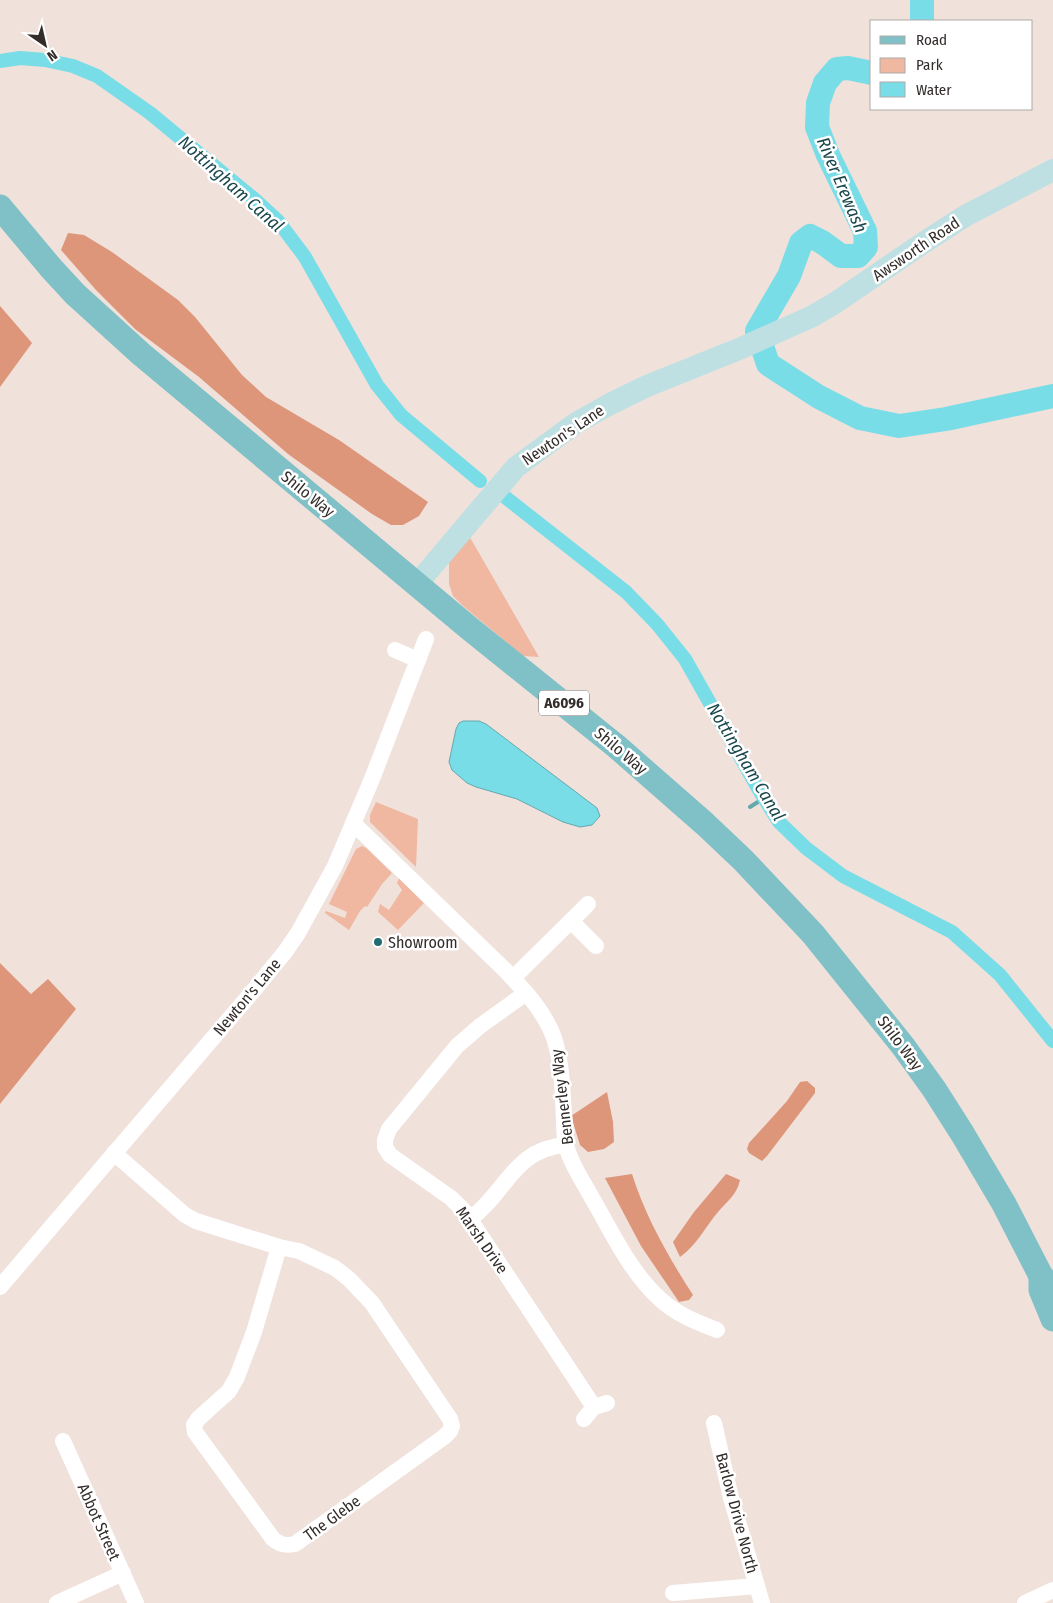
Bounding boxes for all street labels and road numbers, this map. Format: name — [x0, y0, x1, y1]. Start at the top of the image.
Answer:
street label: Awsworth Road — [869, 213, 963, 285]
street label: Newton's Lane — [518, 401, 608, 469]
street label: Shilo Way — [278, 467, 339, 522]
road number: A6096 — [539, 690, 589, 716]
street label: Shilo Way — [591, 723, 652, 779]
street label: Newton's Lane — [209, 955, 285, 1039]
street label: Shilo Way — [873, 1012, 927, 1075]
street label: Bennerley Way — [547, 1047, 577, 1146]
street label: Marsh Drive — [452, 1203, 512, 1277]
street label: Barlow Drive North — [712, 1451, 762, 1575]
street label: Abbot Street — [74, 1481, 125, 1564]
street label: The Glebe — [300, 1491, 364, 1545]

